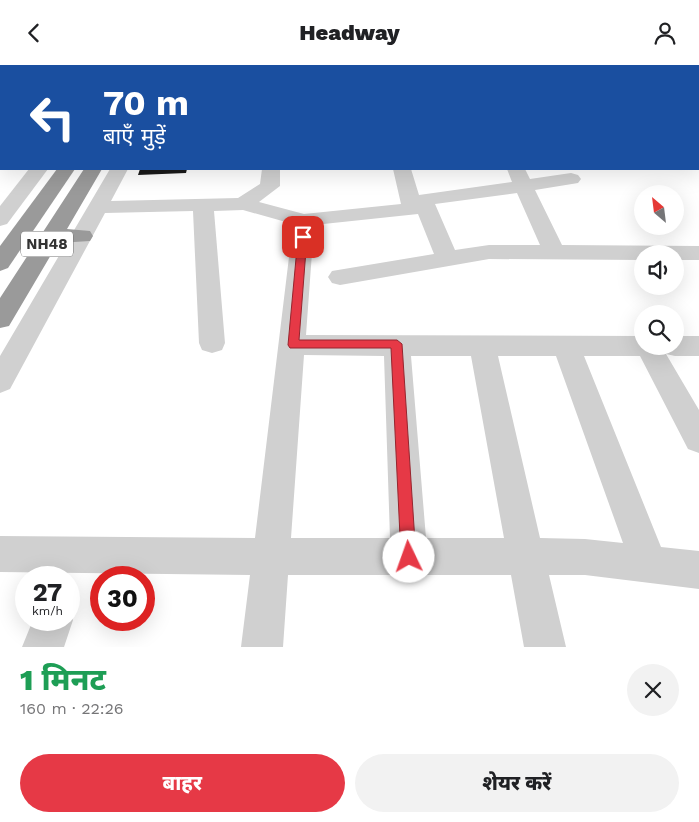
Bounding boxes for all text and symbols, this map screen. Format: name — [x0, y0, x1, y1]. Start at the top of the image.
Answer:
icon: back — [20, 19, 48, 47]
icon: person — [651, 19, 679, 47]
text: Headway — [299, 20, 400, 45]
text: 70 m — [103, 82, 189, 124]
icon: left — [20, 85, 85, 150]
text: बाएँ मुड़ें — [103, 124, 166, 149]
north arrow — [634, 185, 684, 235]
map controls — [634, 185, 684, 355]
pin — [282, 216, 324, 258]
icon: arrive — [289, 223, 317, 251]
road number: NH48 — [21, 231, 73, 257]
button: sound — [634, 245, 684, 295]
button: search — [634, 305, 684, 355]
position arrow — [382, 530, 434, 582]
speed limit sign: 30 — [90, 566, 155, 631]
text: 27 — [33, 578, 62, 607]
text: km/h — [32, 604, 63, 618]
text: 1 मिनट — [20, 662, 106, 697]
button: close — [627, 664, 679, 716]
text: 160 m · 22:26 — [20, 699, 124, 718]
button: बाहर — [20, 754, 345, 812]
button: शेयर करें — [355, 754, 679, 812]

